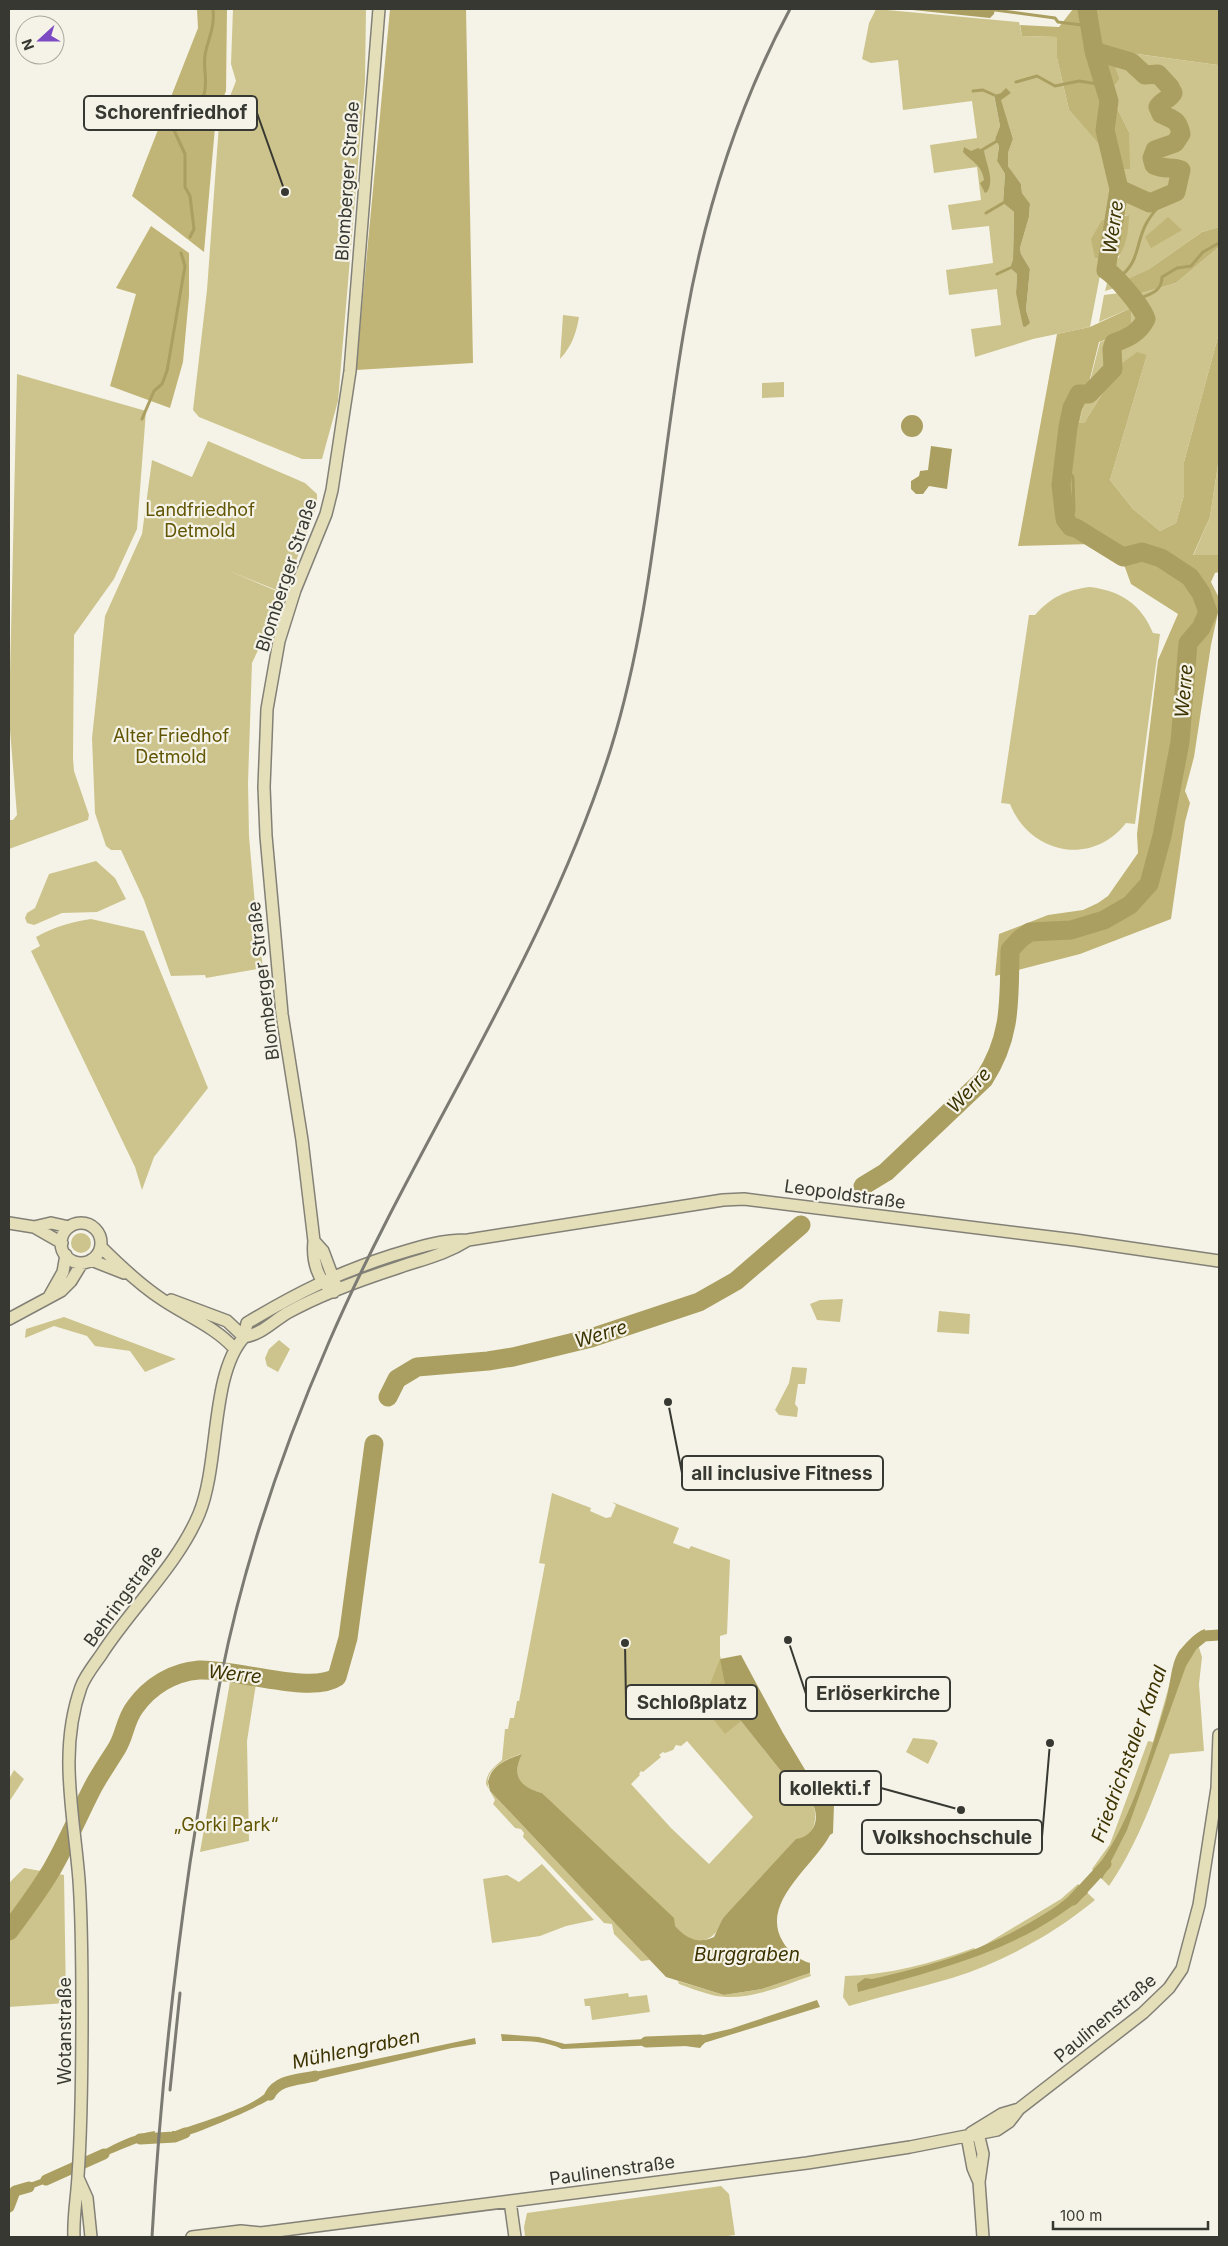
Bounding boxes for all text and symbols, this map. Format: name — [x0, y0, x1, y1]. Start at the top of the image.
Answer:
north arrow — [15, 15, 65, 65]
text: N — [18, 37, 37, 53]
callout: Schorenfriedhof — [84, 96, 257, 130]
street label: Blomberger Straße — [331, 100, 363, 262]
text: Schorenfriedhof — [95, 101, 248, 124]
water label: Werre — [1098, 199, 1128, 255]
street label: Blomberger Straße — [251, 496, 321, 654]
park label: Landfriedhof Detmold — [145, 499, 255, 541]
water label: Werre — [1170, 663, 1198, 719]
park label: Alter Friedhof Detmold — [113, 725, 229, 767]
street label: Blomberger Straße — [243, 900, 283, 1062]
water label: Werre — [942, 1062, 996, 1118]
street label: Leopoldstraße — [783, 1175, 907, 1213]
water label: Werre — [572, 1315, 630, 1353]
callout: all inclusive Fitness — [682, 1456, 883, 1490]
text: all inclusive Fitness — [691, 1462, 873, 1485]
street label: Behringstraße — [79, 1541, 167, 1651]
water label: Werre — [207, 1660, 263, 1688]
water label: Friedrichstaler Kanal — [1086, 1662, 1172, 1846]
callout: Erlöserkirche — [806, 1677, 950, 1711]
text: Erlöserkirche — [816, 1682, 940, 1705]
callout: Schloßplatz — [626, 1685, 757, 1719]
text: Schloßplatz — [637, 1691, 747, 1714]
callout: kollekti.f — [780, 1771, 881, 1805]
text: kollekti.f — [790, 1777, 871, 1800]
park label: „Gorki Park“ — [174, 1814, 278, 1835]
callout: Volkshochschule — [862, 1820, 1042, 1854]
text: Volkshochschule — [872, 1826, 1032, 1849]
water label: Burggraben — [694, 1943, 800, 1966]
street label: Paulinenstraße — [1050, 1969, 1160, 2067]
street label: Wotanstraße — [54, 1977, 75, 2085]
water label: Mühlengraben — [290, 2024, 422, 2074]
street label: Paulinenstraße — [548, 2151, 676, 2189]
scale bar — [1053, 2198, 1208, 2230]
text: 100 m — [1060, 2206, 1102, 2225]

